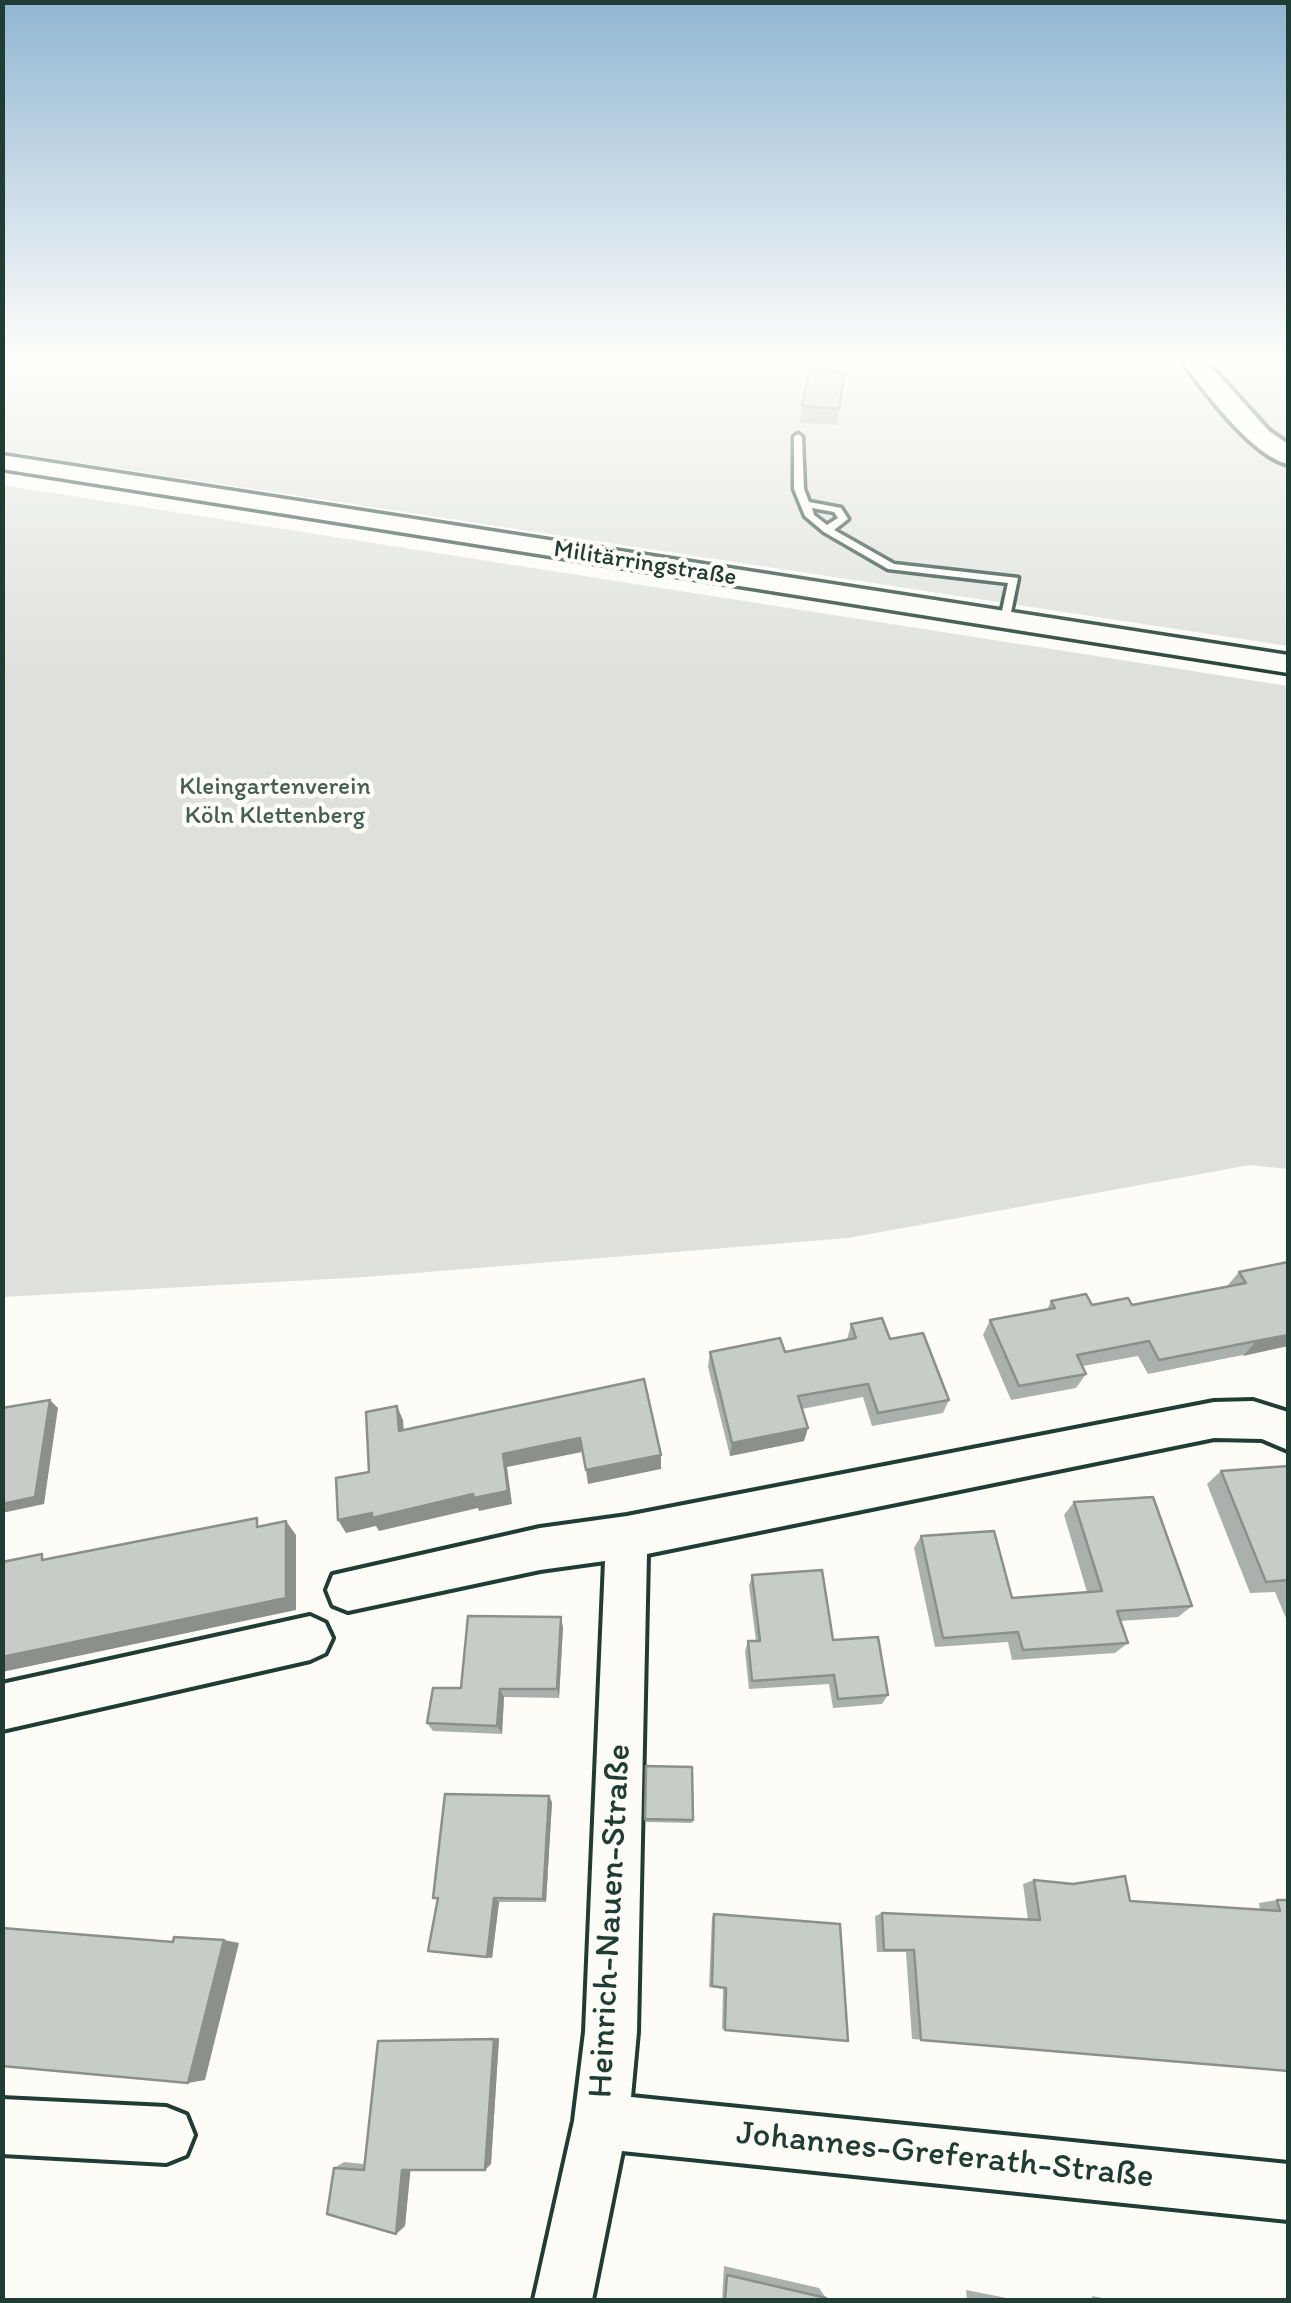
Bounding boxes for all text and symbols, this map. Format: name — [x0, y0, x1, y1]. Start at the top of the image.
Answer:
street label: Militärringstraße — [551, 535, 739, 593]
park label: Kleingartenverein Köln Klettenberg — [179, 773, 371, 832]
street label: Heinrich-Nauen-Straße — [581, 1743, 641, 2099]
street label: Johannes-Greferath-Straße — [734, 2113, 1156, 2199]

